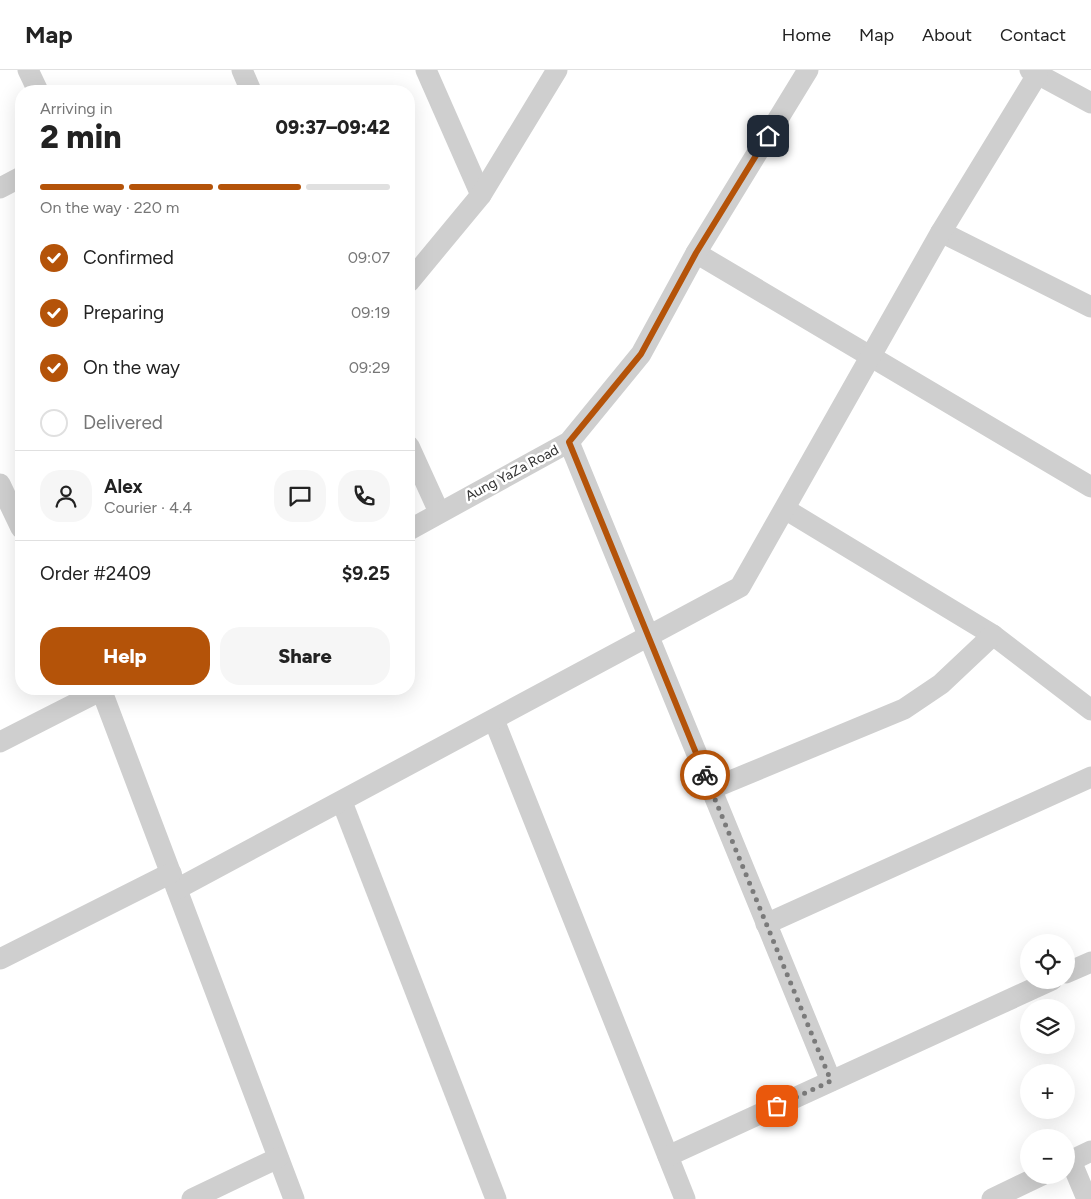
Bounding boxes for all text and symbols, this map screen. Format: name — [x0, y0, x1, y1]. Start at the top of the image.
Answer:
text: Map — [25, 20, 73, 49]
text: Home — [782, 24, 831, 46]
text: Map — [859, 24, 894, 46]
text: About — [922, 24, 972, 46]
text: Contact — [1000, 24, 1066, 46]
text: Arriving in — [40, 99, 112, 118]
pin — [747, 115, 789, 157]
text: 09:37–09:42 — [276, 116, 390, 139]
text: 2 min — [40, 118, 122, 156]
icon: home — [754, 122, 782, 150]
text: On the way · 220 m — [40, 198, 179, 217]
icon: check — [40, 244, 68, 272]
text: Confirmed — [83, 246, 174, 269]
text: 09:07 — [348, 248, 390, 267]
icon: check — [40, 299, 68, 327]
text: Preparing — [83, 301, 164, 324]
text: 09:19 — [351, 303, 390, 322]
icon: check — [40, 354, 68, 382]
text: On the way — [83, 356, 180, 379]
text: 09:29 — [349, 358, 390, 377]
text: Delivered — [83, 411, 163, 434]
street label: Aung YaZa Road — [462, 441, 562, 505]
button: person — [40, 470, 92, 522]
button: chat — [274, 470, 326, 522]
button: phone — [338, 470, 390, 522]
text: Alex — [104, 475, 143, 498]
text: Courier · 4.4 — [104, 498, 192, 517]
text: Order #2409 — [40, 562, 151, 585]
text: $9.25 — [342, 562, 390, 585]
button: Help — [40, 627, 210, 685]
button: Share — [220, 627, 390, 685]
courier — [680, 750, 730, 800]
icon: bike — [691, 761, 719, 789]
map controls — [1020, 934, 1075, 1184]
button: locate — [1020, 934, 1075, 989]
button: layers — [1020, 999, 1075, 1054]
button: + — [1020, 1064, 1075, 1119]
pin — [756, 1085, 798, 1127]
icon: bag — [763, 1092, 791, 1120]
button: − — [1020, 1129, 1075, 1184]

